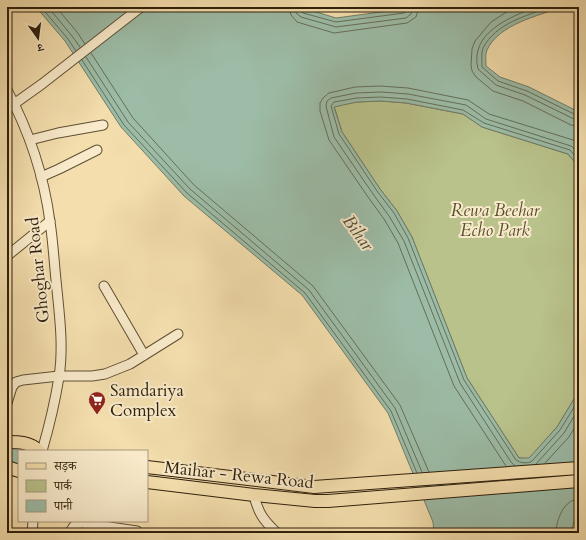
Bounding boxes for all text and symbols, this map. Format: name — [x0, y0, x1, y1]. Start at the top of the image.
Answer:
north arrow — [18, 18, 58, 58]
text: उ — [34, 39, 46, 56]
park label: Rewa Beehar Echo Park — [451, 199, 540, 242]
water label: Bihar — [336, 210, 380, 257]
street label: Ghoghar Road — [21, 216, 55, 324]
place label: Samdariya Complex — [110, 379, 185, 422]
supermarket icon: Samdariya Complex — [87, 390, 107, 415]
legend — [18, 450, 148, 522]
street label: Maihar - Rewa Road — [163, 456, 315, 494]
text: सड़क — [53, 458, 78, 474]
text: पार्क — [53, 478, 73, 494]
text: पानी — [53, 498, 73, 514]

